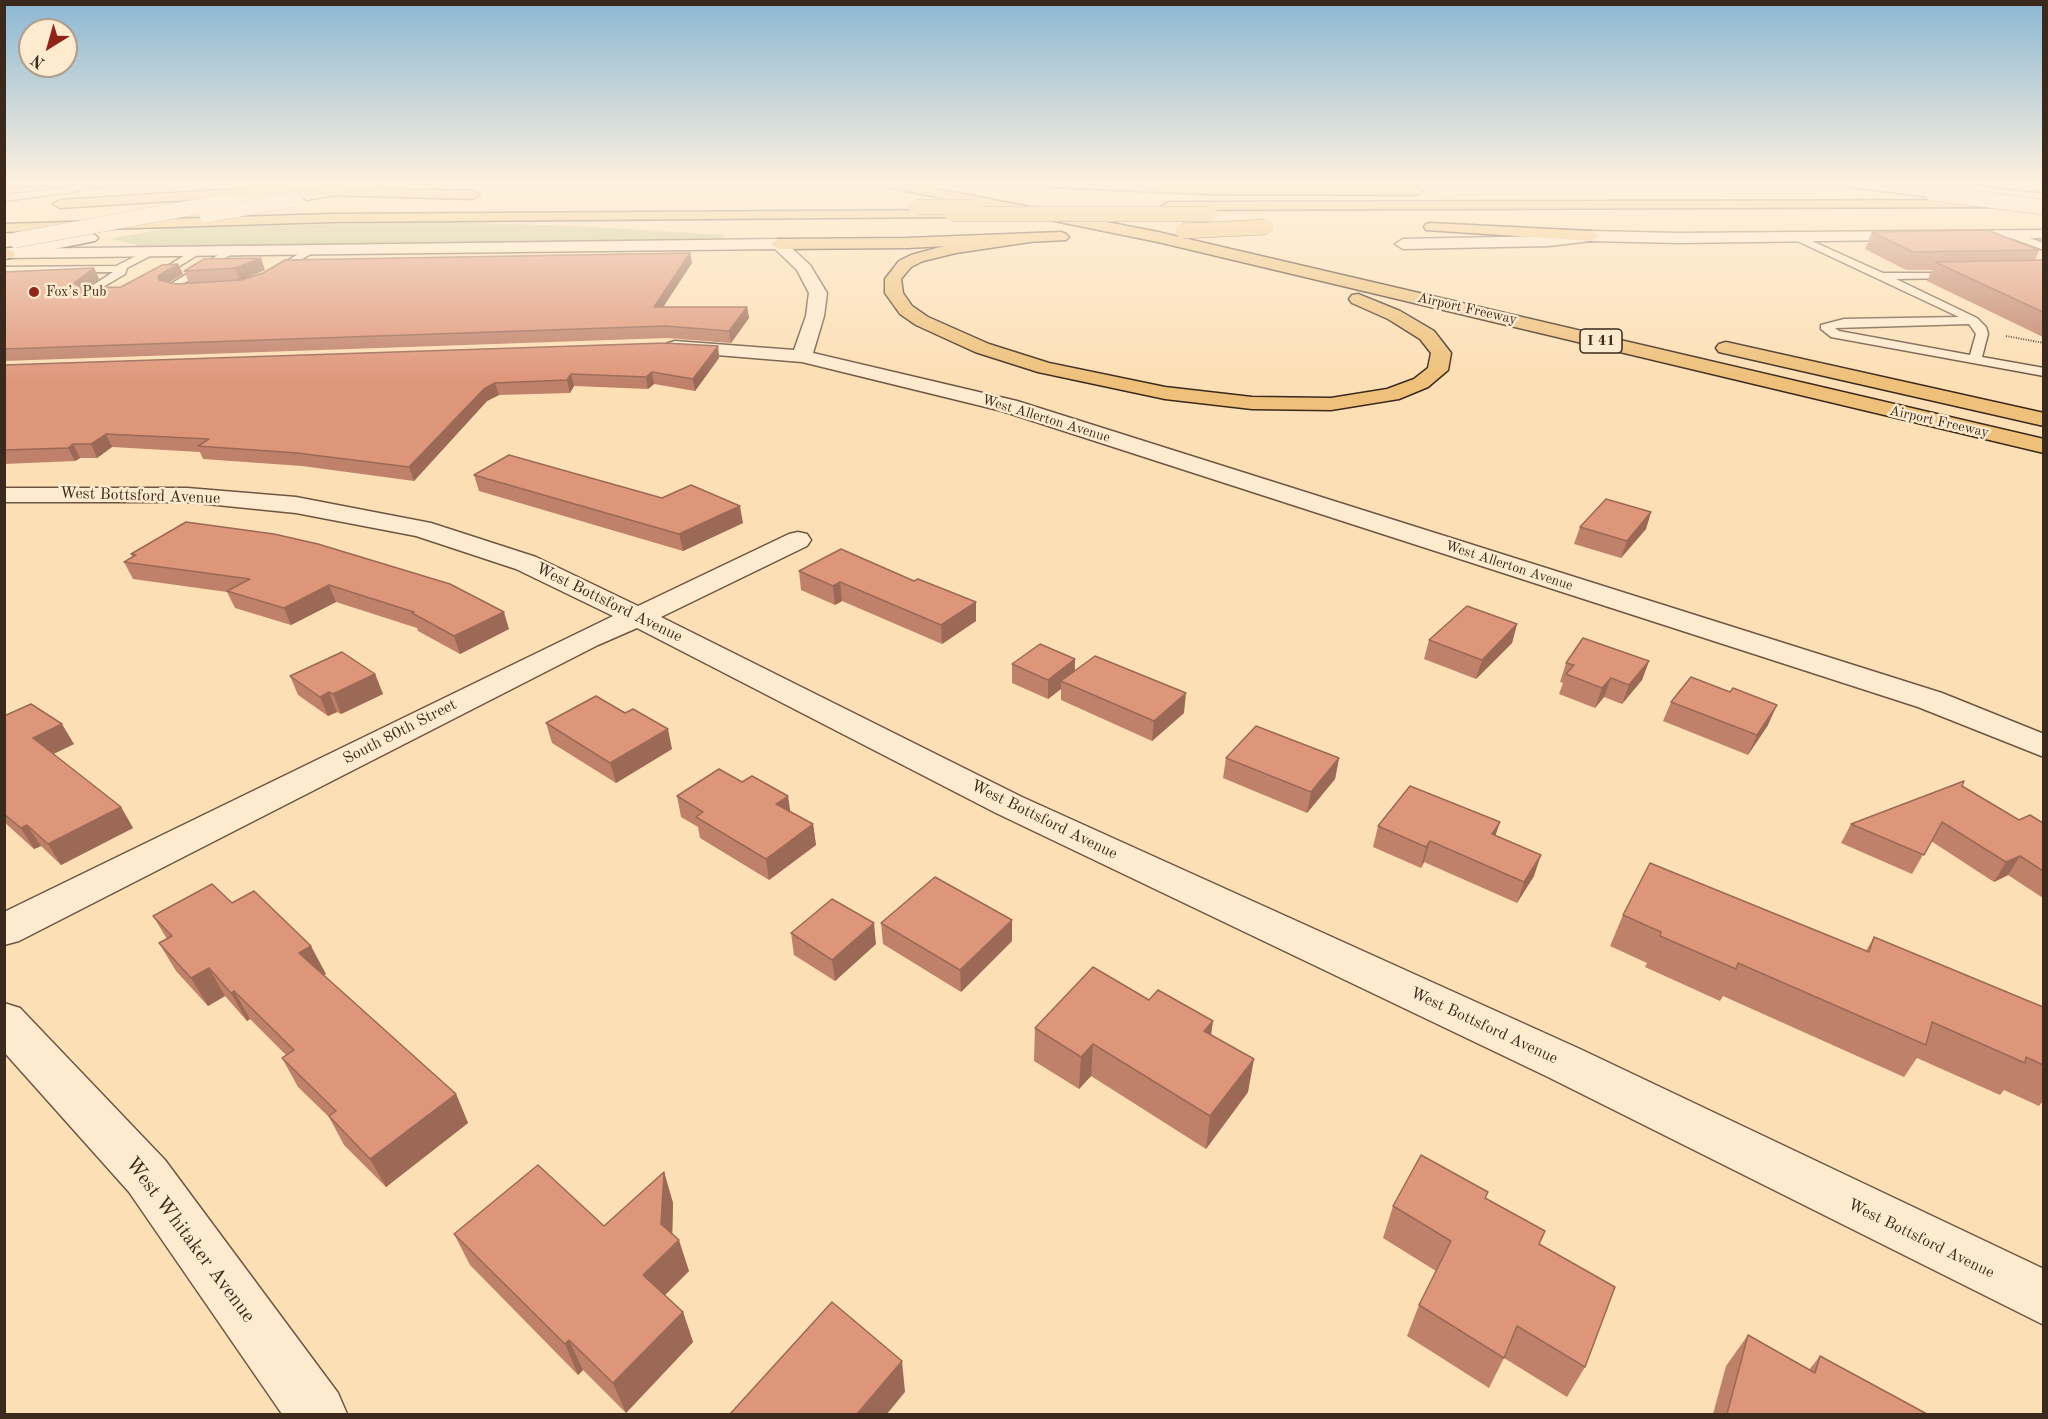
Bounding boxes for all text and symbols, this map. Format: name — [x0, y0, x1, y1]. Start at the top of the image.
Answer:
north arrow — [18, 18, 78, 78]
text: N — [29, 51, 48, 71]
place label: Fox’s Pub — [46, 284, 106, 300]
marker: Fox’s Pub — [27, 285, 41, 299]
street label: Airport Freeway — [1416, 289, 1518, 329]
road number: I 41 — [1580, 329, 1622, 353]
street label: West Allerton Avenue — [980, 391, 1112, 447]
street label: Airport Freeway — [1888, 402, 1990, 442]
street label: West Bottsford Avenue — [59, 484, 221, 508]
street label: West Allerton Avenue — [1443, 537, 1575, 595]
street label: West Bottsford Avenue — [533, 559, 685, 647]
street label: South 80th Street — [340, 695, 460, 769]
street label: West Bottsford Avenue — [968, 776, 1120, 864]
street label: West Bottsford Avenue — [1407, 983, 1561, 1069]
street label: West Whitaker Avenue — [120, 1152, 260, 1328]
street label: West Bottsford Avenue — [1845, 1195, 1997, 1283]

